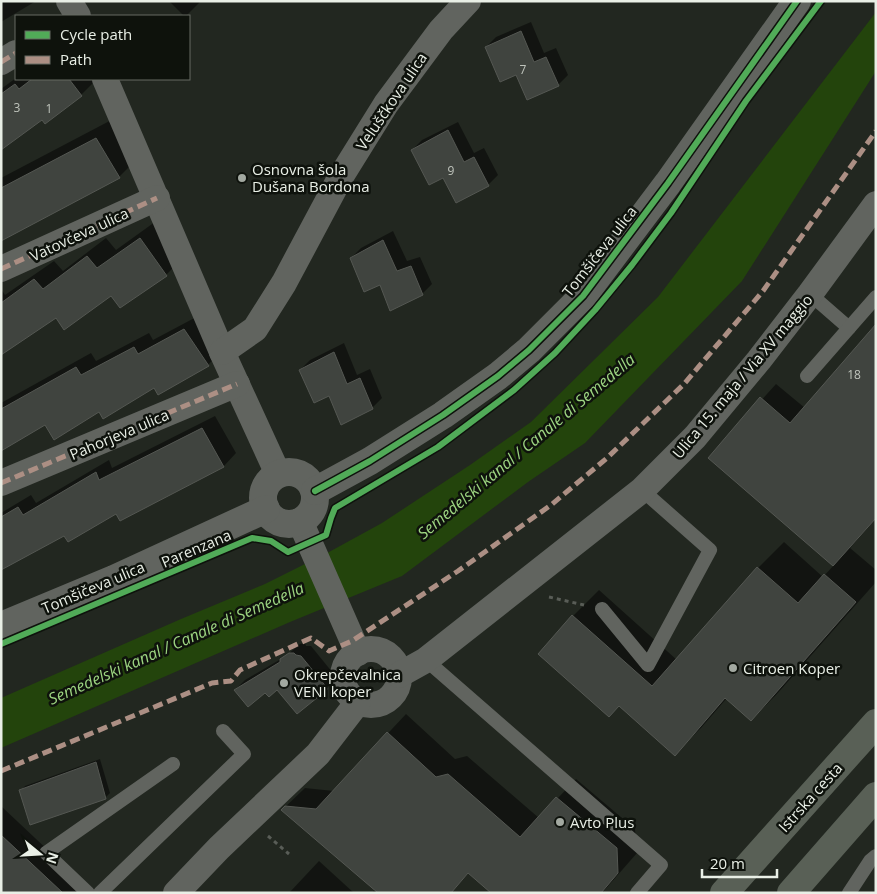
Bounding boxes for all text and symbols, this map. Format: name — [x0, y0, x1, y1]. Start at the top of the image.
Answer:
legend — [15, 15, 190, 80]
text: Cycle path — [60, 24, 132, 44]
street label: Veluščkova ulica — [351, 48, 431, 154]
text: Path — [60, 49, 92, 69]
house number: 7 — [520, 61, 527, 78]
house number: 3 — [14, 99, 21, 116]
house number: 1 — [46, 100, 52, 117]
place label: Osnovna šola Dušana Bordona — [252, 159, 370, 196]
house number: 9 — [448, 162, 455, 179]
marker: Osnovna šola Dušana Bordona — [236, 172, 248, 184]
street label: Vatovčeva ulica — [26, 202, 132, 266]
street label: Tomšičeva ulica — [557, 202, 641, 300]
street label: Ulica 15. maja / Via XV maggio — [667, 290, 817, 462]
water label: Semedelski kanal / Canale di Semedella — [413, 348, 639, 544]
house number: 18 — [847, 366, 861, 383]
street label: Pahorjeva ulica — [66, 404, 172, 464]
street label: Parenzana — [158, 524, 234, 572]
street label: Tomšičeva ulica — [39, 556, 147, 618]
water label: Semedelski kanal / Canale di Semedella — [45, 576, 307, 710]
place label: Citroen Koper — [743, 658, 840, 678]
marker: Citroen Koper — [727, 662, 739, 674]
place label: Okrepčevalnica VENI koper — [294, 664, 401, 701]
marker: Okrepčevalnica VENI koper — [278, 677, 290, 689]
street label: Istrska cesta — [774, 758, 846, 836]
place label: Avto Plus — [570, 812, 634, 832]
marker: Avto Plus — [554, 816, 566, 828]
north arrow — [15, 829, 65, 879]
scale bar — [702, 846, 777, 878]
text: N — [42, 850, 64, 867]
text: 20 m — [710, 853, 745, 873]

